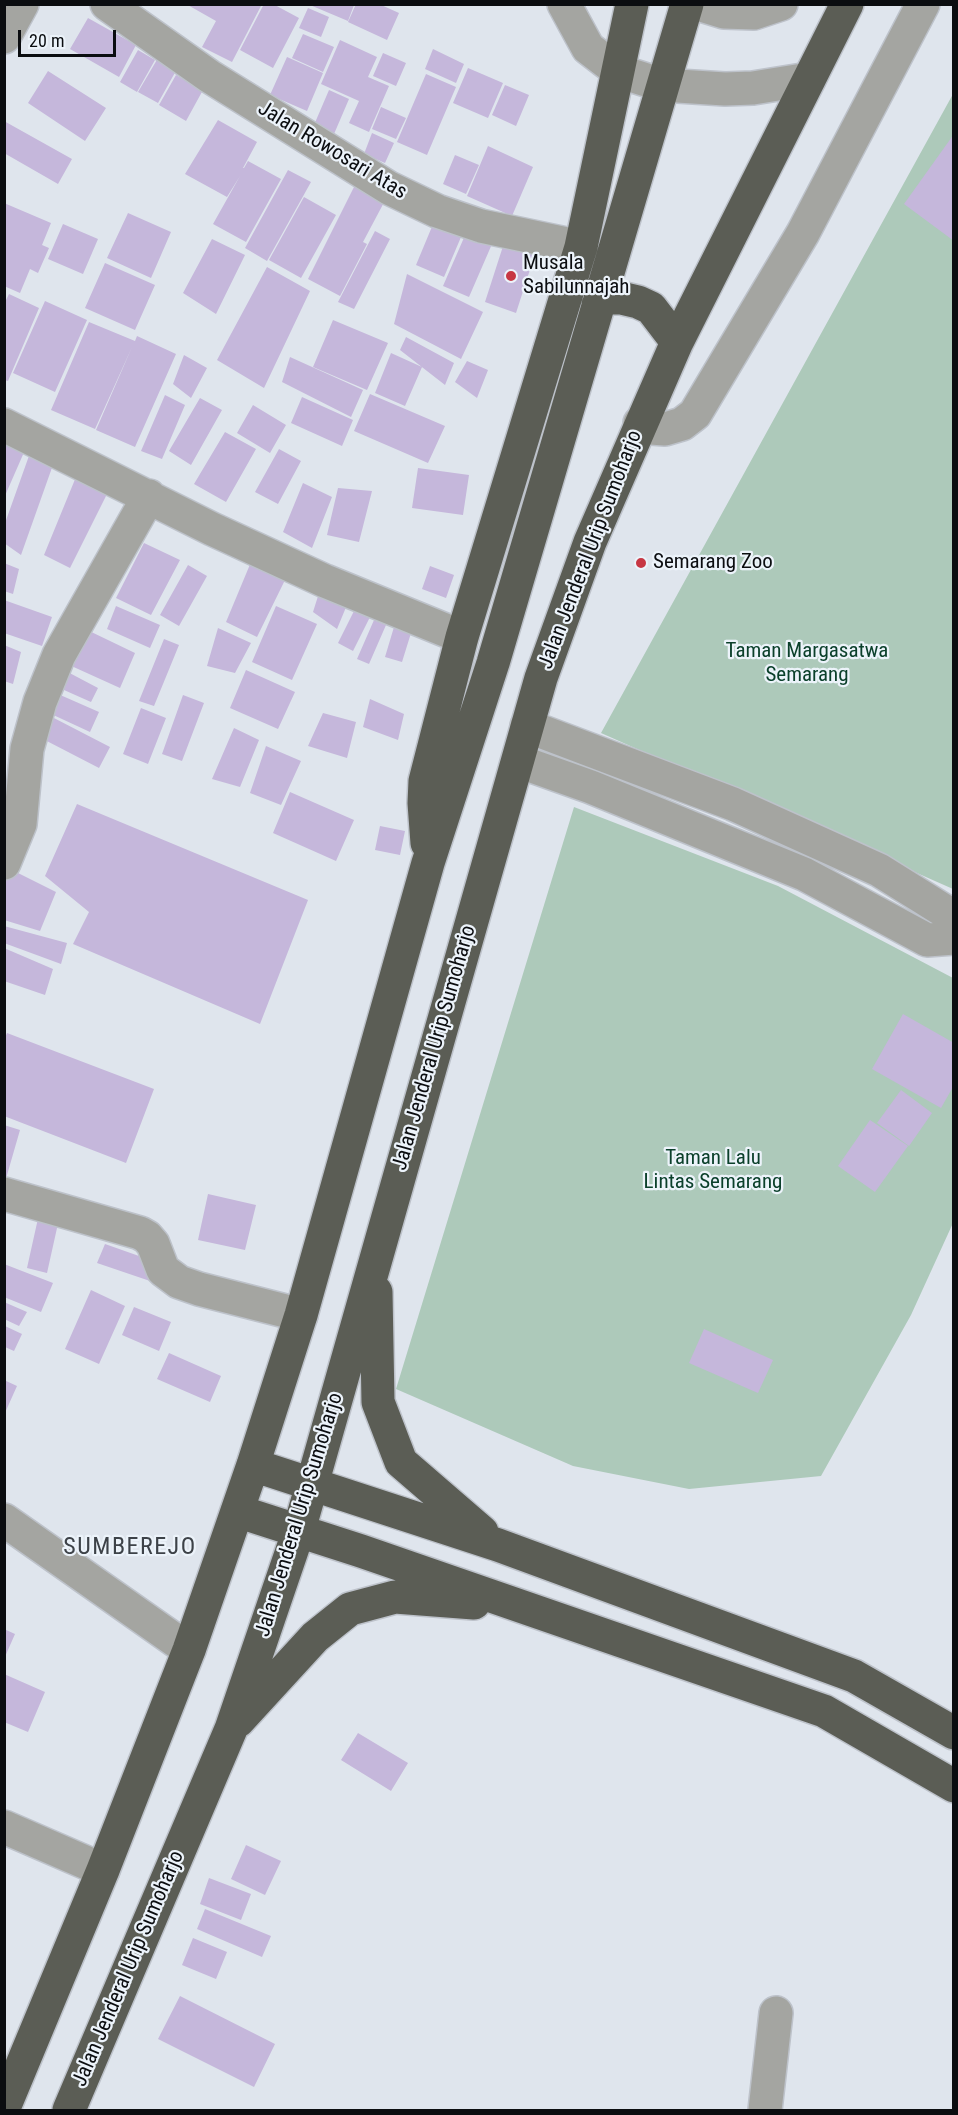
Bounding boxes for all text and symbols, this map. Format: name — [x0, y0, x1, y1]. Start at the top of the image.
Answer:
scale bar — [21, 18, 118, 56]
text: 20 m — [29, 30, 64, 51]
street label: Jalan Rowosari Atas — [253, 97, 411, 205]
place label: Musala Sabilunnajah — [523, 251, 629, 301]
marker: Musala Sabilunnajah — [504, 269, 518, 283]
street label: Jalan Jenderal Urip Sumoharjo — [534, 427, 648, 673]
place label: Semarang Zoo — [653, 550, 773, 576]
marker: Semarang Zoo — [634, 556, 648, 570]
park label: Taman Margasatwa Semarang — [726, 639, 888, 689]
street label: Jalan Jenderal Urip Sumoharjo — [388, 923, 482, 1173]
park label: Taman Lalu Lintas Semarang — [644, 1146, 782, 1196]
street label: Jalan Jenderal Urip Sumoharjo — [251, 1390, 349, 1640]
district label: SUMBEREJO — [63, 1534, 197, 1562]
street label: Jalan Jenderal Urip Sumoharjo — [68, 1847, 190, 2091]

